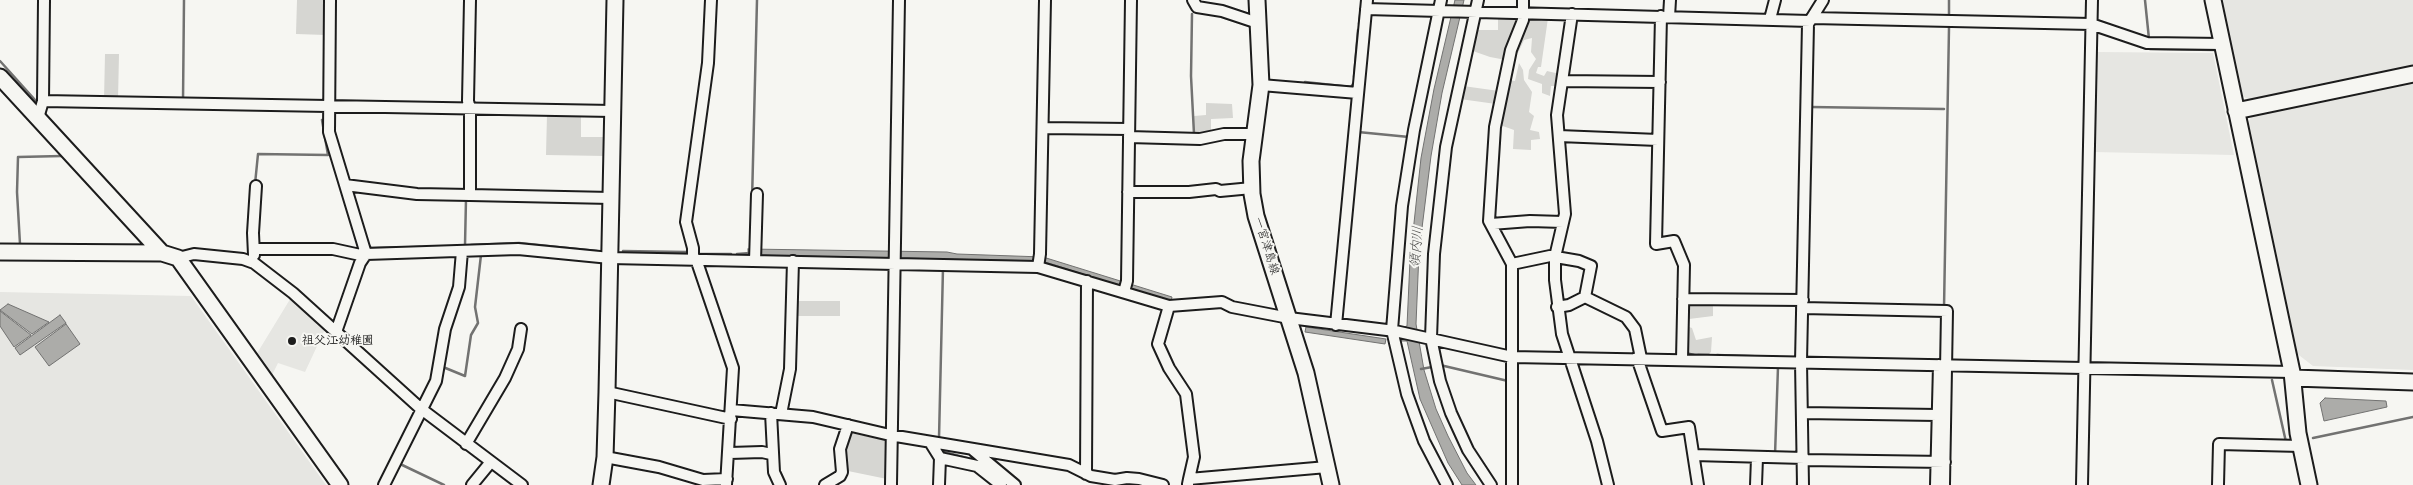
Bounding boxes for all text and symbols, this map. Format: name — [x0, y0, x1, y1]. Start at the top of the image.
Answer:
street label: 一宮津島線 — [1250, 215, 1282, 277]
water label: 領内川 — [1407, 225, 1427, 269]
place label: 祖父江幼稚園 — [302, 334, 374, 348]
marker: 祖父江幼稚園 — [286, 335, 298, 347]

